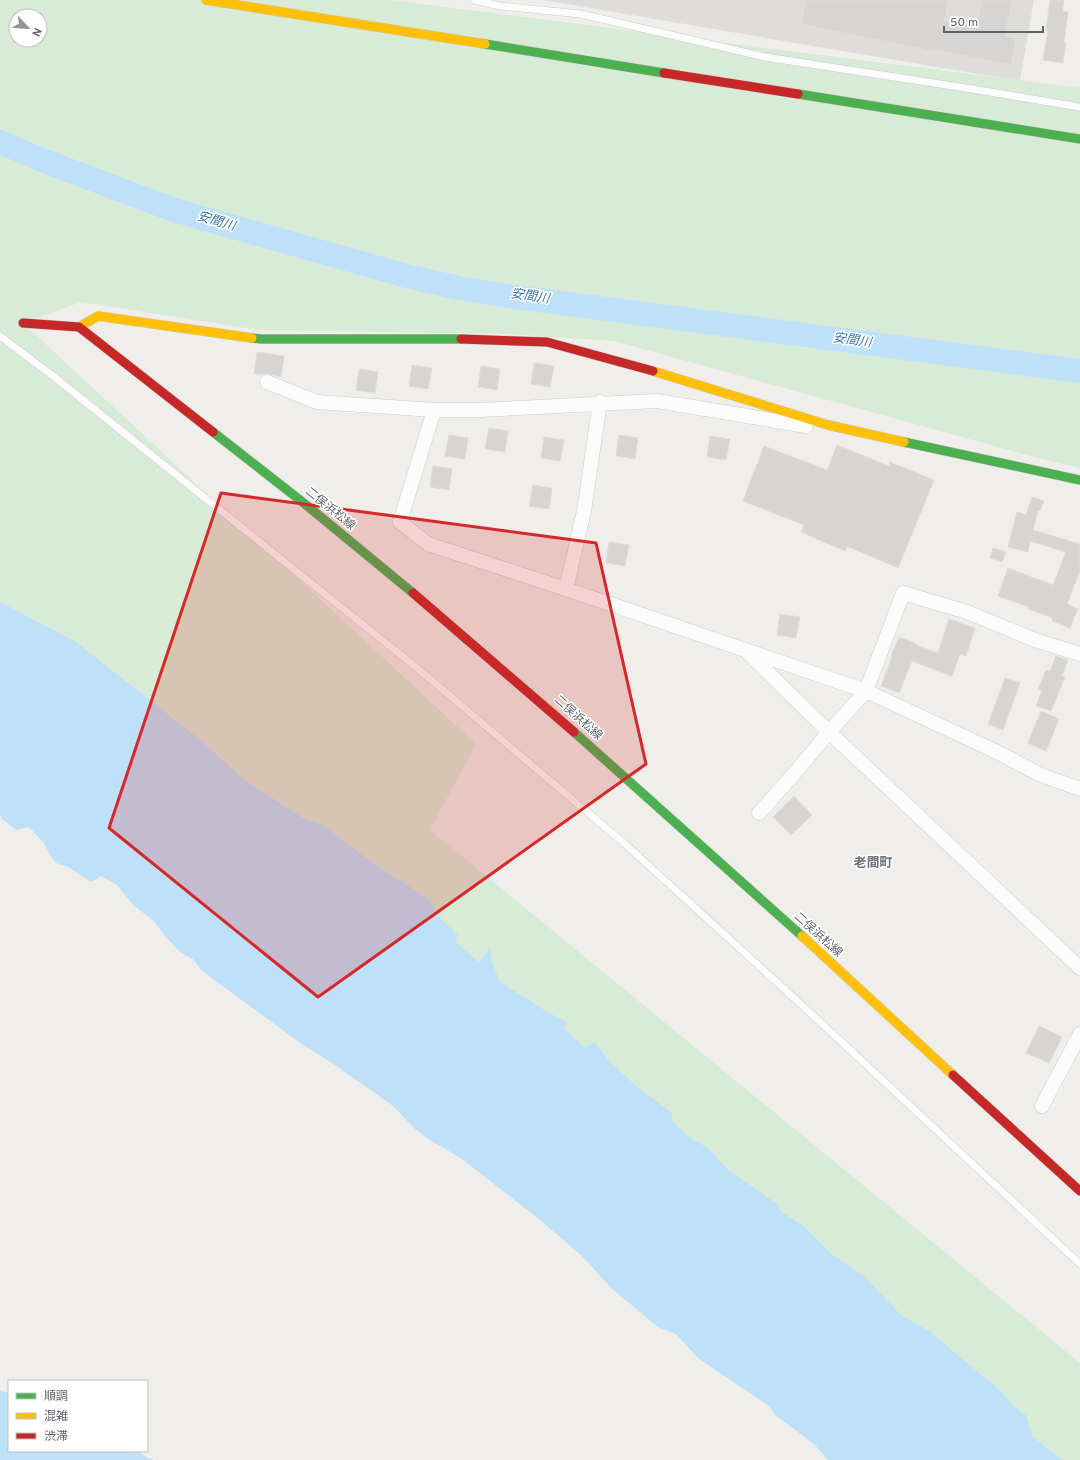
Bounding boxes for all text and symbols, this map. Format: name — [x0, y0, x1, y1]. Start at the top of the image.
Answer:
north arrow — [8, 8, 48, 48]
scale bar — [944, 8, 1043, 34]
text: 50 m — [950, 15, 978, 31]
text: N — [28, 25, 44, 39]
water label: 安間川 — [195, 209, 239, 236]
water label: 安間川 — [510, 286, 552, 308]
water label: 安間川 — [832, 330, 874, 352]
street label: 二俣浜松線 — [302, 484, 358, 534]
street label: 二俣浜松線 — [550, 692, 606, 744]
district label: 老間町 — [853, 856, 893, 872]
street label: 二俣浜松線 — [790, 909, 846, 961]
legend — [8, 1380, 148, 1452]
text: 順調 — [44, 1389, 68, 1405]
text: 混雑 — [44, 1409, 68, 1425]
text: 渋滞 — [44, 1429, 68, 1445]

